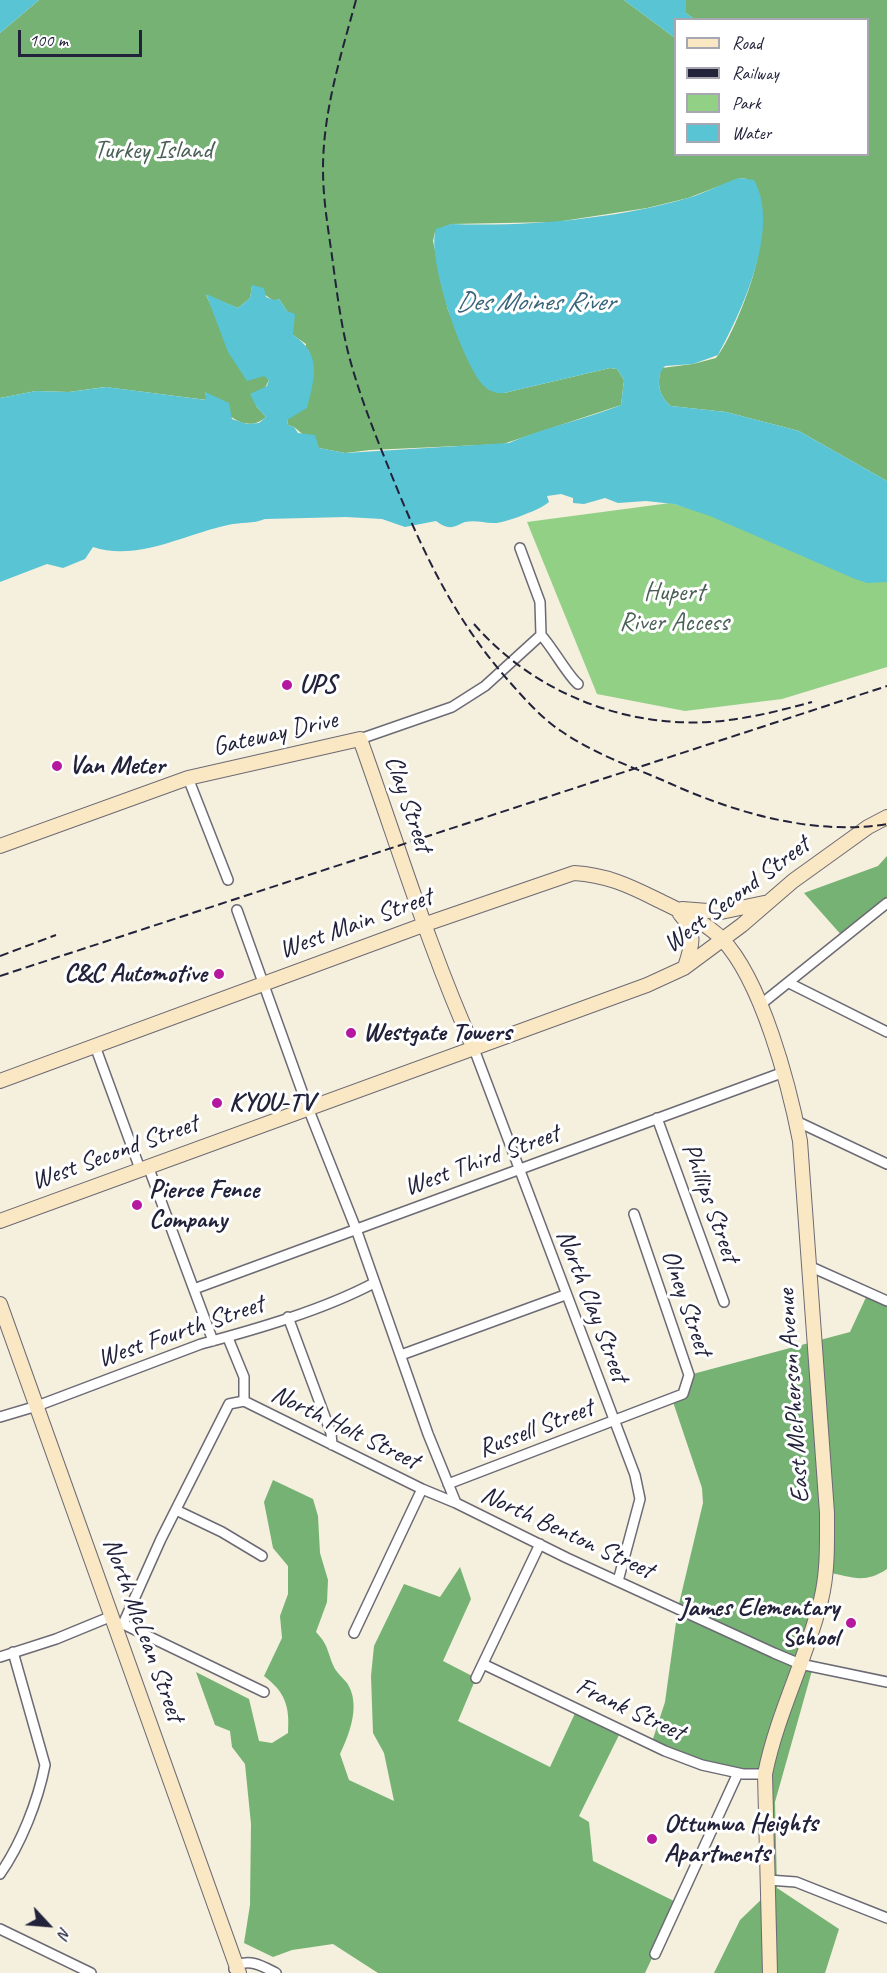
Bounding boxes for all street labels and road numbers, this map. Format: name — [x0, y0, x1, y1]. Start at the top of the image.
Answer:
street label: Gateway Drive — [210, 705, 340, 763]
street label: Clay Street — [377, 752, 439, 856]
street label: West Second Street — [658, 830, 816, 960]
street label: West Main Street — [275, 882, 437, 966]
street label: West Second Street — [27, 1108, 203, 1198]
street label: West Third Street — [400, 1118, 564, 1204]
street label: Phillips Street — [674, 1139, 746, 1267]
street label: North Clay Street — [549, 1225, 635, 1387]
street label: Olney Street — [653, 1246, 719, 1360]
street label: East McPherson Avenue — [771, 1288, 817, 1504]
street label: West Fourth Street — [94, 1289, 268, 1375]
street label: North Holt Street — [266, 1379, 424, 1477]
street label: Russell Street — [474, 1393, 598, 1465]
street label: North Benton Street — [476, 1479, 658, 1587]
street label: North McLean Street — [95, 1534, 191, 1726]
street label: Frank Street — [571, 1671, 689, 1749]

